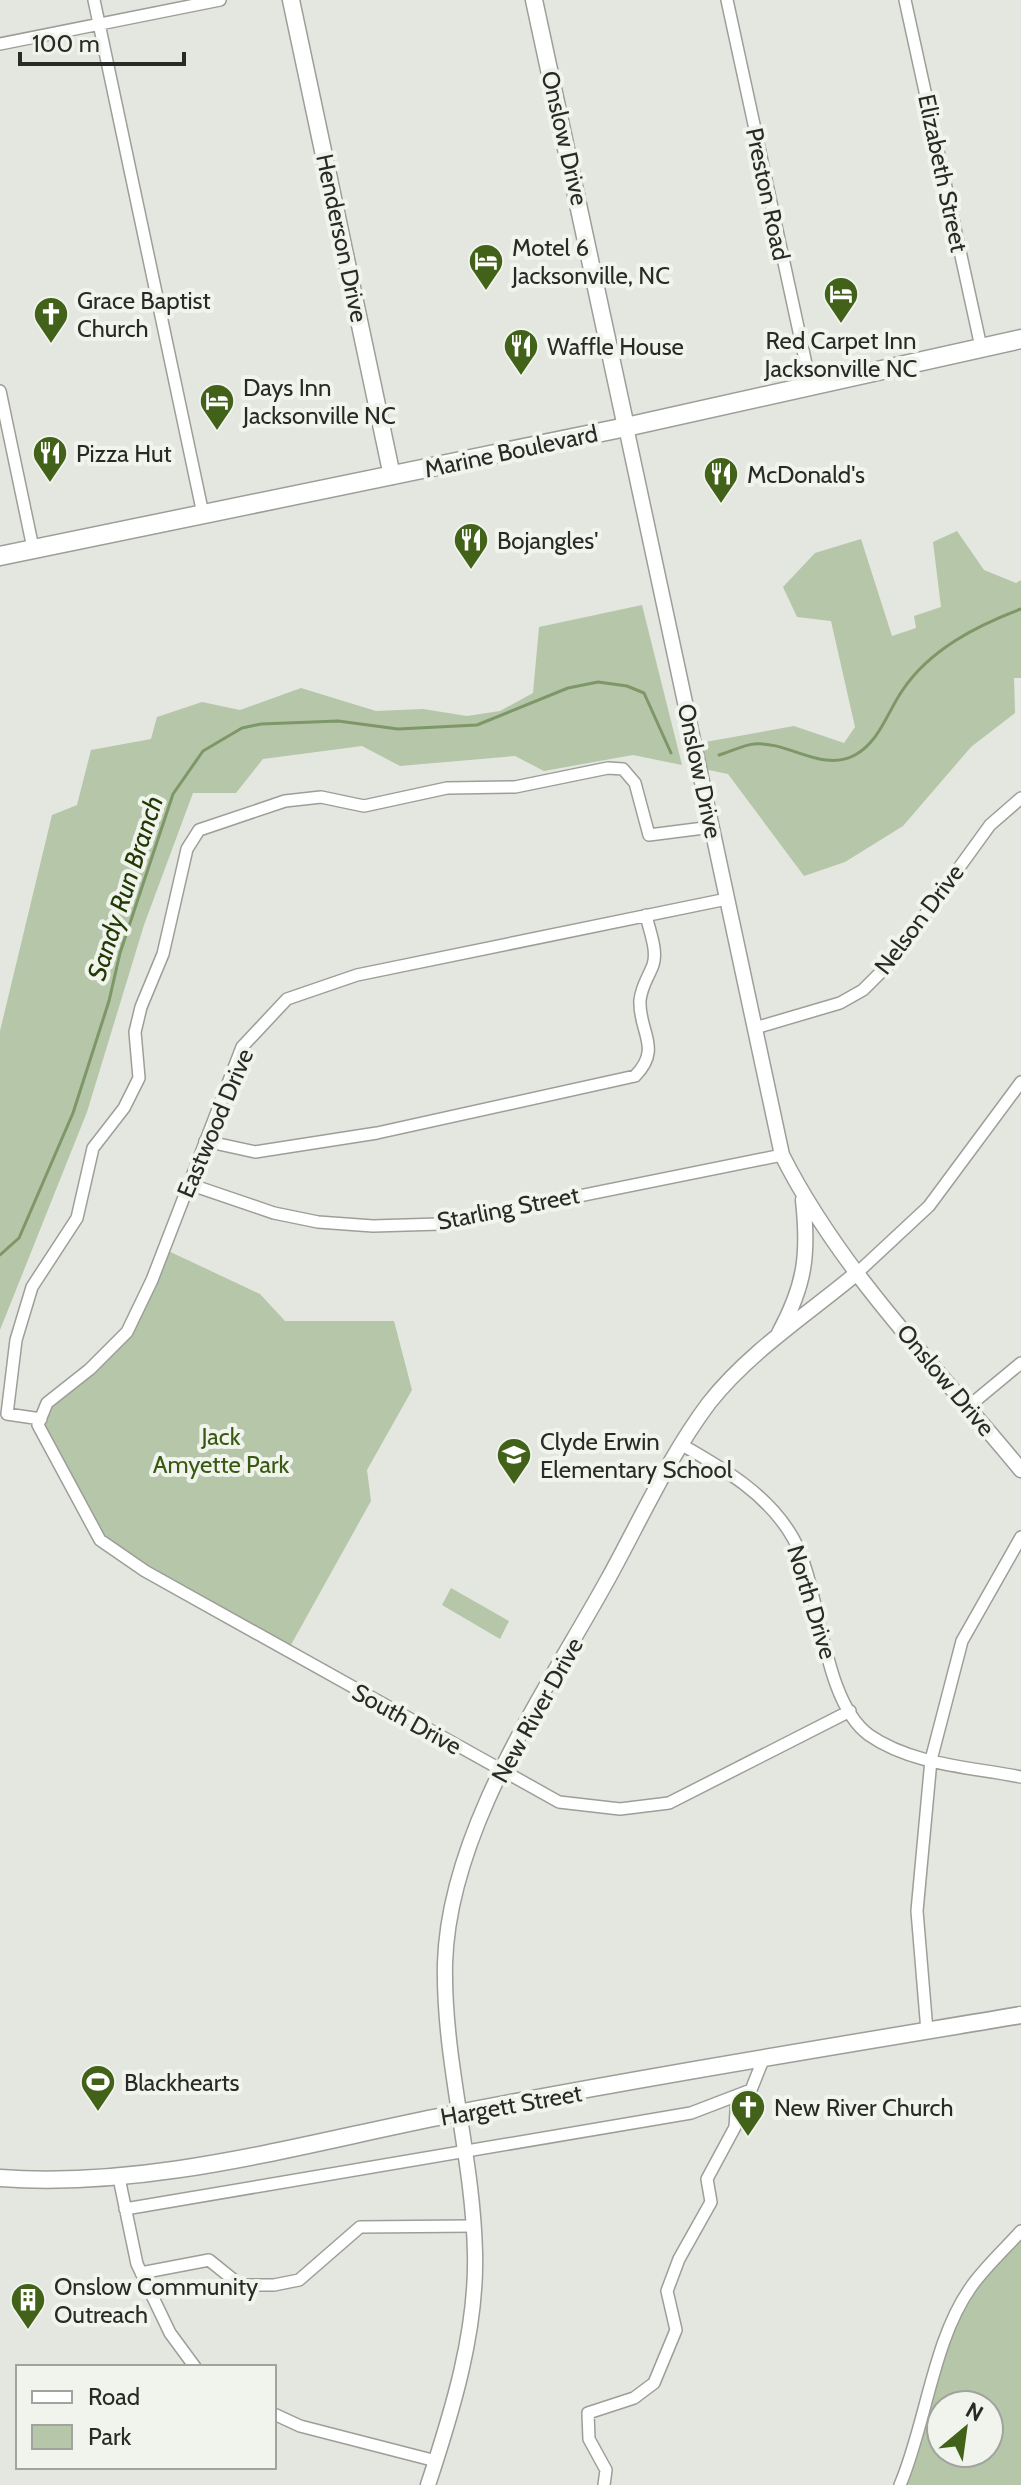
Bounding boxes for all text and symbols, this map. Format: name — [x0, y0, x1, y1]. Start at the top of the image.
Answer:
scale bar — [20, 16, 184, 66]
text: 100 m — [32, 29, 100, 58]
street label: Onslow Drive — [535, 68, 595, 208]
street label: Elizabeth Street — [912, 91, 974, 255]
street label: Preston Road — [740, 125, 796, 263]
street label: Henderson Drive — [310, 151, 374, 325]
place label: Motel 6 Jacksonville, NC — [511, 233, 670, 290]
hotel icon: Motel 6 Jacksonville, NC — [467, 242, 505, 292]
hotel icon: Red Carpet Inn Jacksonville NC — [822, 275, 860, 325]
place label: Grace Baptist Church — [77, 286, 211, 343]
church icon: Grace Baptist Church — [32, 295, 70, 345]
place label: Red Carpet Inn Jacksonville NC — [764, 326, 917, 383]
restaurant icon: Waffle House — [502, 327, 540, 377]
place label: Waffle House — [547, 332, 684, 361]
place label: Days Inn Jacksonville NC — [242, 373, 396, 430]
hotel icon: Days Inn Jacksonville NC — [198, 382, 236, 432]
street label: Marine Boulevard — [422, 418, 600, 484]
restaurant icon: Pizza Hut — [31, 434, 69, 484]
place label: Pizza Hut — [76, 439, 172, 468]
restaurant icon: McDonald's — [702, 455, 740, 505]
place label: McDonald's — [747, 460, 865, 489]
restaurant icon: Bojangles' — [452, 521, 490, 571]
place label: Bojangles' — [497, 526, 598, 555]
street label: Onslow Drive — [672, 701, 728, 841]
water label: Sandy Run Branch — [80, 792, 170, 984]
street label: Nelson Drive — [868, 858, 970, 980]
street label: Eastwood Drive — [171, 1044, 259, 1202]
street label: Starling Street — [435, 1180, 581, 1236]
street label: Onslow Drive — [891, 1318, 1001, 1442]
park label: Jack Amyette Park — [153, 1422, 290, 1479]
place label: Clyde Erwin Elementary School — [540, 1427, 733, 1484]
school or university icon: Clyde Erwin Elementary School — [495, 1436, 533, 1486]
street label: North Drive — [781, 1541, 843, 1663]
street label: New River Drive — [485, 1632, 589, 1788]
street label: South Drive — [347, 1677, 467, 1761]
sports icon: Blackhearts — [79, 2063, 117, 2113]
place label: Blackhearts — [124, 2068, 240, 2097]
street label: Hargett Street — [438, 2078, 584, 2132]
church icon: New River Church — [729, 2088, 767, 2138]
place label: New River Church — [774, 2093, 953, 2122]
place label: Onslow Community Outreach — [54, 2272, 258, 2329]
building icon: Onslow Community Outreach — [9, 2281, 47, 2331]
legend — [16, 2365, 276, 2469]
text: Road — [88, 2382, 140, 2411]
north arrow — [925, 2389, 1005, 2469]
text: N — [961, 2396, 988, 2428]
text: Park — [88, 2422, 131, 2451]

